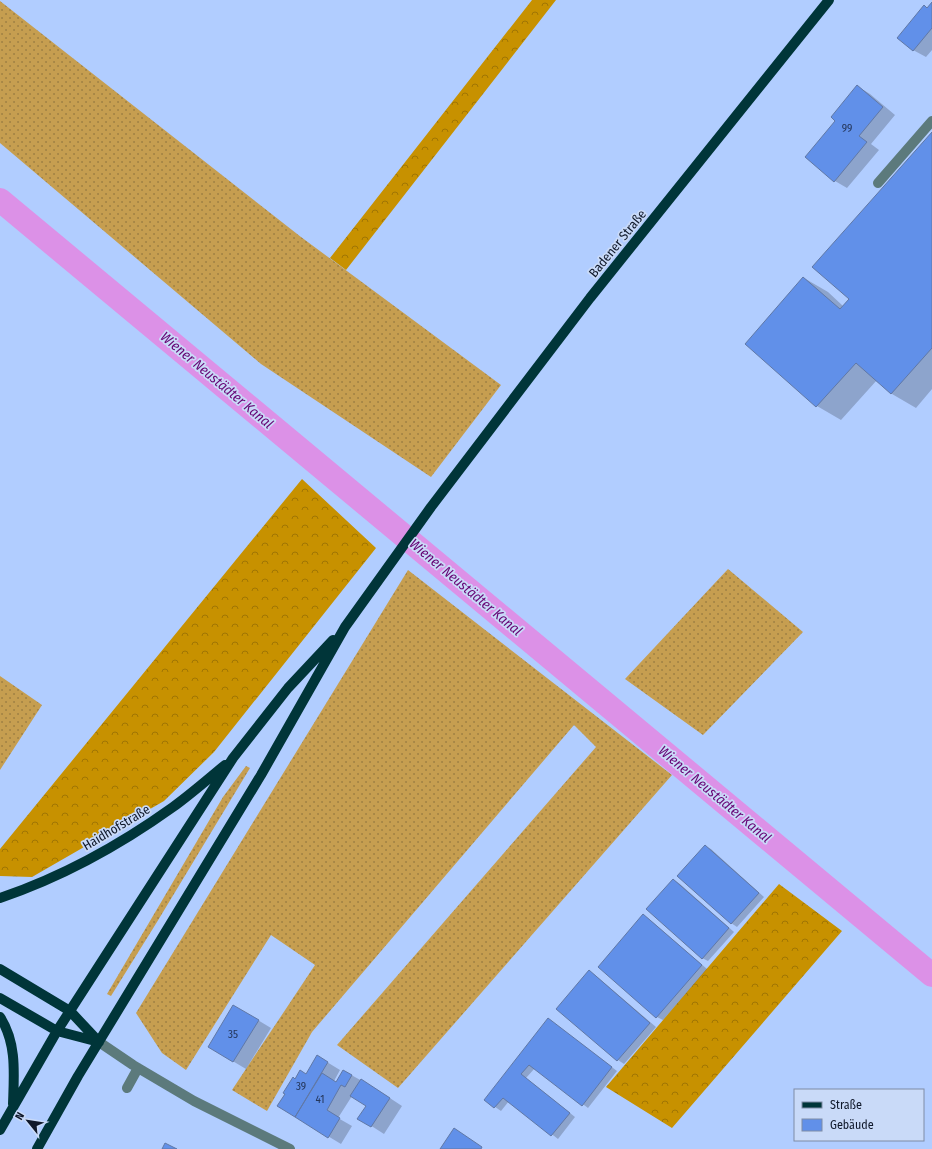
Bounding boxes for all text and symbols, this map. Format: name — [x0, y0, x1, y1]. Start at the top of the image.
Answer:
house number: 99 — [842, 122, 852, 135]
street label: Badener Straße — [586, 207, 649, 280]
water label: Wiener Neustädter Kanal — [157, 328, 277, 433]
water label: Wiener Neustädter Kanal — [406, 535, 526, 640]
water label: Wiener Neustädter Kanal — [655, 742, 775, 847]
street label: Haidhofstraße — [80, 801, 153, 853]
house number: 35 — [228, 1028, 238, 1041]
house number: 39 — [296, 1080, 306, 1093]
legend — [794, 1089, 924, 1141]
house number: 41 — [315, 1093, 325, 1106]
text: Straße — [830, 1098, 862, 1112]
north arrow — [8, 1101, 48, 1141]
text: N — [12, 1110, 27, 1122]
text: Gebäude — [830, 1118, 874, 1132]

